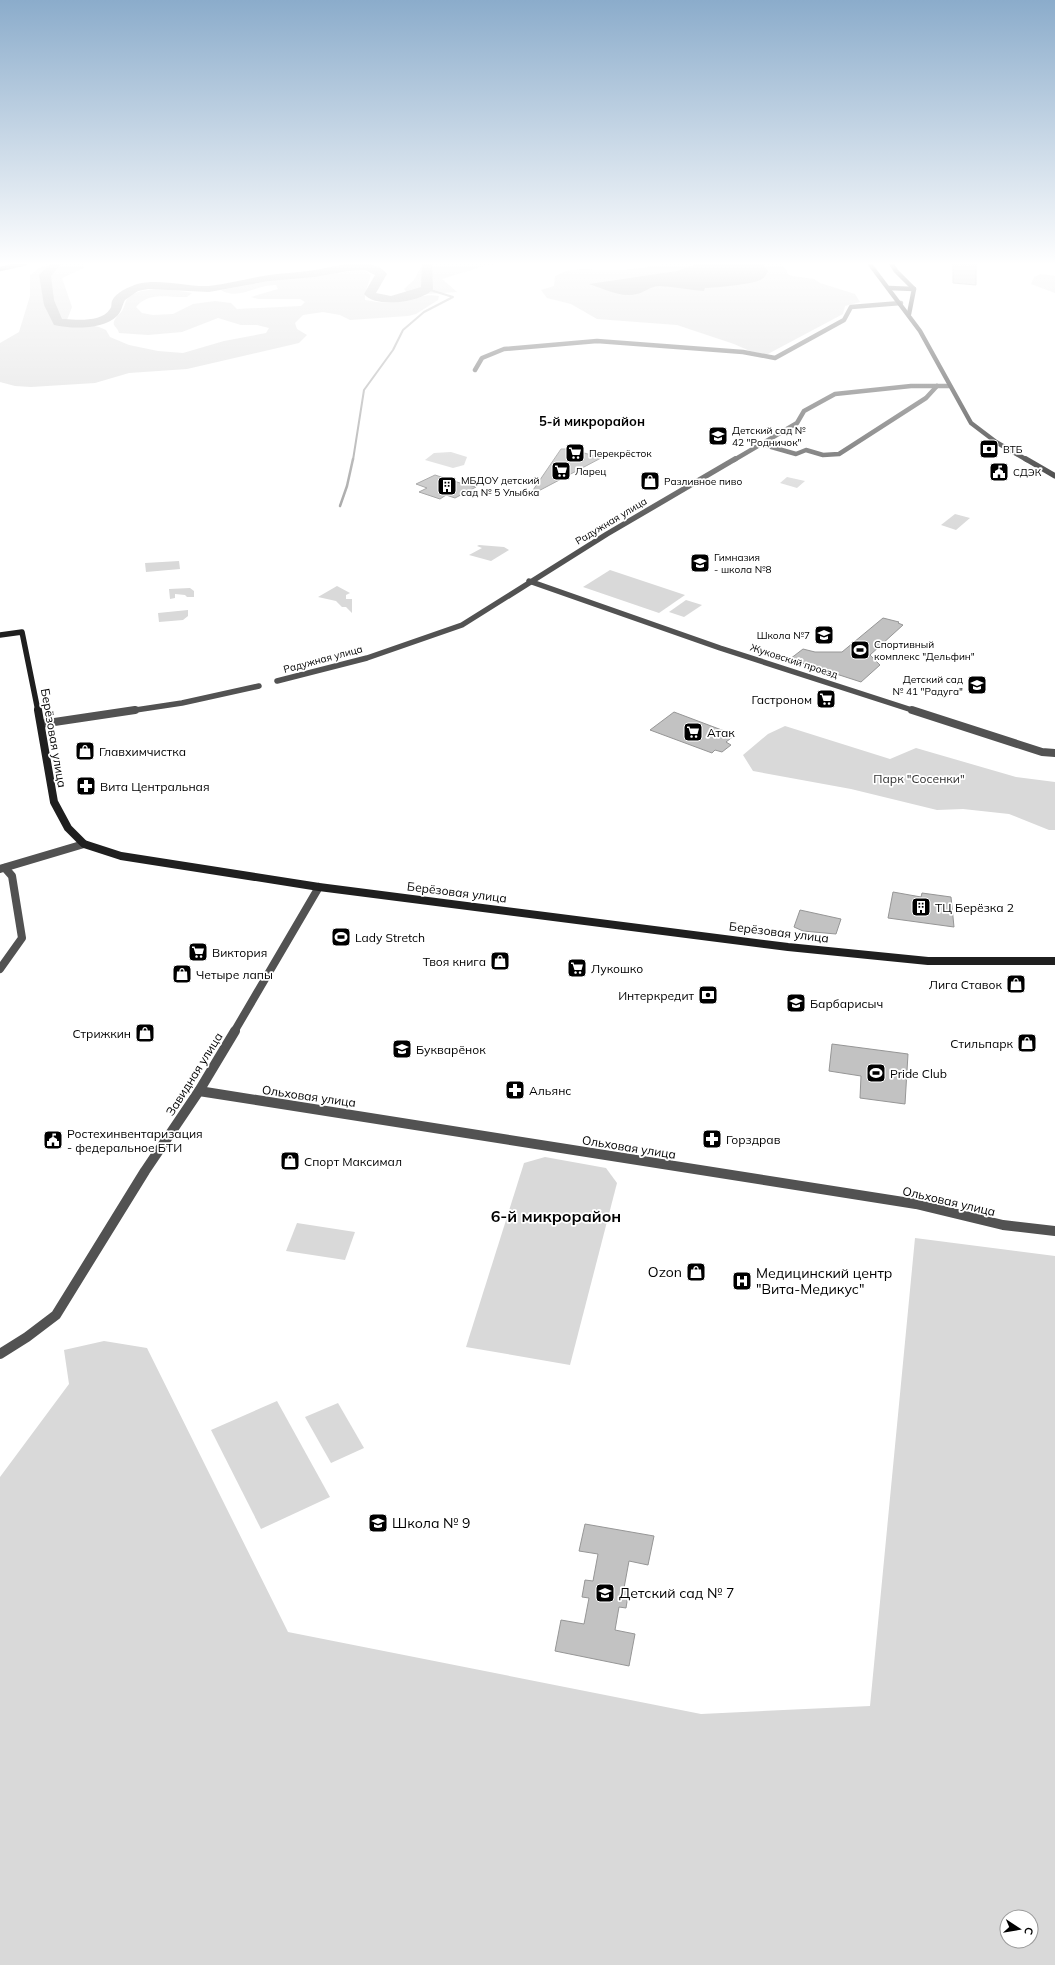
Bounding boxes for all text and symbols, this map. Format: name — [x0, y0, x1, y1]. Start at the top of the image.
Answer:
district label: 5-й микрорайон — [539, 413, 645, 429]
place label: Детский сад № 42 "Родничок" — [732, 424, 806, 449]
school or university icon: Детский сад № 42 "Родничок" — [707, 425, 729, 447]
bank icon: ВТБ — [978, 438, 1000, 460]
supermarket icon: Перекрёсток — [564, 442, 586, 464]
place label: ВТБ — [1003, 443, 1023, 456]
place label: Перекрёсток — [589, 447, 652, 460]
supermarket icon: Ларец — [550, 460, 572, 482]
public building icon: СДЭК — [988, 461, 1010, 483]
place label: Ларец — [575, 465, 606, 478]
place label: СДЭК — [1013, 466, 1042, 479]
shop icon: Разливное пиво — [639, 470, 661, 492]
place label: МБДОУ детский сад № 5 Улыбка — [461, 474, 540, 499]
building icon: МБДОУ детский сад № 5 Улыбка — [436, 475, 458, 497]
place label: Разливное пиво — [664, 475, 742, 488]
street label: Радужная улица — [573, 494, 649, 548]
place label: Гимназия - школа №8 — [714, 551, 772, 576]
school or university icon: Гимназия - школа №8 — [689, 552, 711, 574]
school or university icon: Школа №7 — [813, 624, 835, 646]
place label: Школа №7 — [757, 629, 810, 642]
place label: Спортивный комплекс "Дельфин" — [874, 638, 975, 663]
sports icon: Спортивный комплекс "Дельфин" — [849, 639, 871, 661]
street label: Жуковский проезд — [748, 641, 840, 681]
street label: Радужная улица — [282, 642, 364, 676]
place label: Детский сад № 41 "Радуга" — [893, 673, 963, 698]
school or university icon: Детский сад № 41 "Радуга" — [966, 674, 988, 696]
street label: Берёзовая улица — [38, 687, 70, 789]
supermarket icon: Гастроном — [815, 688, 837, 710]
place label: Гастроном — [752, 692, 812, 707]
supermarket icon: Атак — [682, 721, 704, 743]
place label: Атак — [707, 725, 735, 740]
shop icon: Главхимчистка — [74, 740, 96, 762]
place label: Главхимчистка — [99, 744, 186, 759]
park label: Парк "Сосенки" — [873, 771, 965, 786]
pharmacy icon: Вита Центральная — [75, 775, 97, 797]
place label: Вита Центральная — [100, 779, 210, 794]
street label: Берёзовая улица — [406, 878, 508, 906]
building icon: ТЦ Берёзка 2 — [910, 896, 932, 918]
place label: ТЦ Берёзка 2 — [935, 900, 1014, 915]
street label: Берёзовая улица — [728, 918, 830, 946]
sports icon: Lady Stretch — [330, 926, 352, 948]
place label: Lady Stretch — [355, 930, 425, 945]
supermarket icon: Виктория — [187, 941, 209, 963]
place label: Виктория — [212, 945, 267, 960]
shop icon: Твоя книга — [489, 950, 511, 972]
place label: Твоя книга — [423, 954, 486, 969]
supermarket icon: Лукошко — [566, 957, 588, 979]
place label: Лукошко — [591, 961, 643, 976]
shop icon: Четыре лапы — [171, 963, 193, 985]
place label: Четыре лапы — [196, 967, 273, 982]
shop icon: Лига Ставок — [1005, 973, 1027, 995]
place label: Лига Ставок — [929, 977, 1003, 992]
bank icon: Интеркредит — [697, 984, 719, 1006]
place label: Интеркредит — [618, 988, 695, 1003]
school or university icon: Барбарисыч — [785, 992, 807, 1014]
place label: Барбарисыч — [810, 996, 883, 1011]
shop icon: Стрижкин — [134, 1022, 156, 1044]
place label: Стрижкин — [72, 1026, 131, 1041]
street label: Завидная улица — [162, 1030, 226, 1118]
shop icon: Стильпарк — [1016, 1032, 1038, 1054]
place label: Стильпарк — [950, 1036, 1014, 1051]
school or university icon: Букварёнок — [391, 1038, 413, 1060]
place label: Букварёнок — [416, 1042, 486, 1057]
sports icon: Pride Club — [865, 1062, 887, 1084]
place label: Pride Club — [890, 1066, 947, 1081]
pharmacy icon: Альянс — [504, 1079, 526, 1101]
street label: Ольховая улица — [261, 1082, 357, 1110]
place label: Альянс — [529, 1083, 571, 1098]
place label: Ростехинвентаризация - федеральное БТИ — [67, 1126, 203, 1155]
pharmacy icon: Горздрав — [701, 1128, 723, 1150]
public building icon: Ростехинвентаризация - федеральное БТИ — [42, 1129, 64, 1151]
street label: Ольховая улица — [581, 1132, 677, 1162]
place label: Горздрав — [726, 1132, 781, 1147]
shop icon: Спорт Максимал — [279, 1150, 301, 1172]
place label: Спорт Максимал — [304, 1154, 402, 1169]
street label: Ольховая улица — [901, 1183, 997, 1219]
district label: 6-й микрорайон — [491, 1206, 621, 1226]
shop icon: Ozon — [685, 1261, 707, 1283]
place label: Ozon — [648, 1263, 682, 1281]
place label: Медицинский центр "Вита-Медикус" — [756, 1264, 892, 1298]
hospital icon: Медицинский центр "Вита-Медикус" — [731, 1270, 753, 1292]
school or university icon: Школа № 9 — [367, 1512, 389, 1534]
place label: Школа № 9 — [392, 1514, 470, 1532]
school or university icon: Детский сад № 7 — [594, 1582, 616, 1604]
place label: Детский сад № 7 — [619, 1584, 734, 1602]
north arrow — [999, 1909, 1039, 1949]
text: С — [1021, 1926, 1036, 1937]

